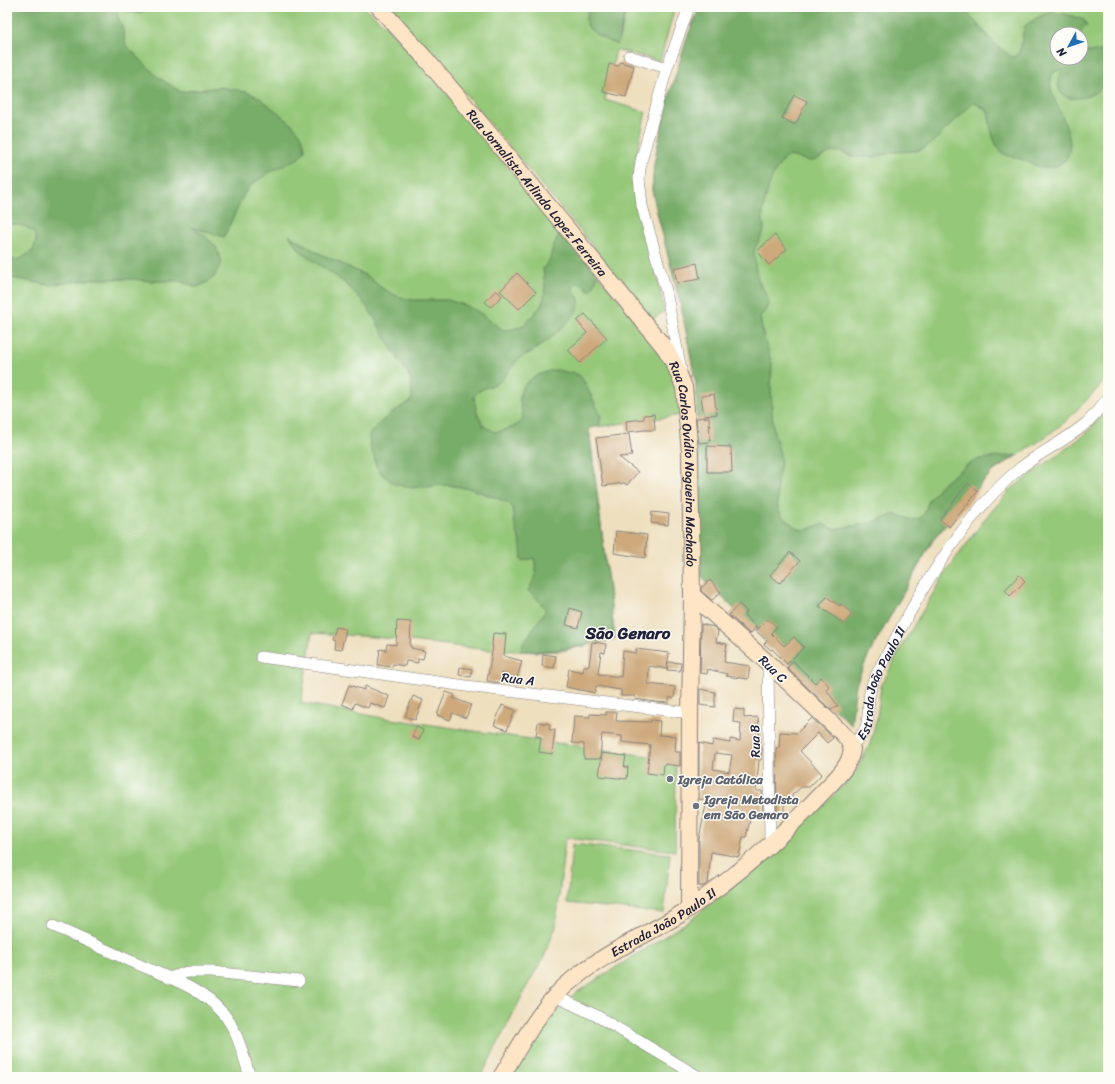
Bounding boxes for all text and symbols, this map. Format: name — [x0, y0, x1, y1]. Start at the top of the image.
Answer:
north arrow — [1049, 26, 1089, 66]
text: N — [1052, 43, 1072, 62]
street label: Rua Jornalista Arlindo Lopez Ferreira — [461, 103, 614, 282]
street label: Rua Carlos Ovídio Nogueira Machado — [663, 357, 703, 567]
district label: São Genaro — [585, 618, 671, 648]
street label: Estrada João Paulo II — [850, 622, 912, 745]
street label: Rua C — [753, 649, 793, 689]
street label: Rua A — [500, 666, 536, 692]
street label: Rua B — [743, 724, 767, 758]
place label: Igreja Católica — [677, 768, 763, 791]
marker: Igreja Católica — [665, 774, 675, 784]
place label: Igreja Metodista em São Genaro — [703, 788, 799, 826]
marker: Igreja Metodista em São Genaro — [691, 801, 701, 811]
street label: Estrada João Paulo II — [606, 881, 721, 963]

